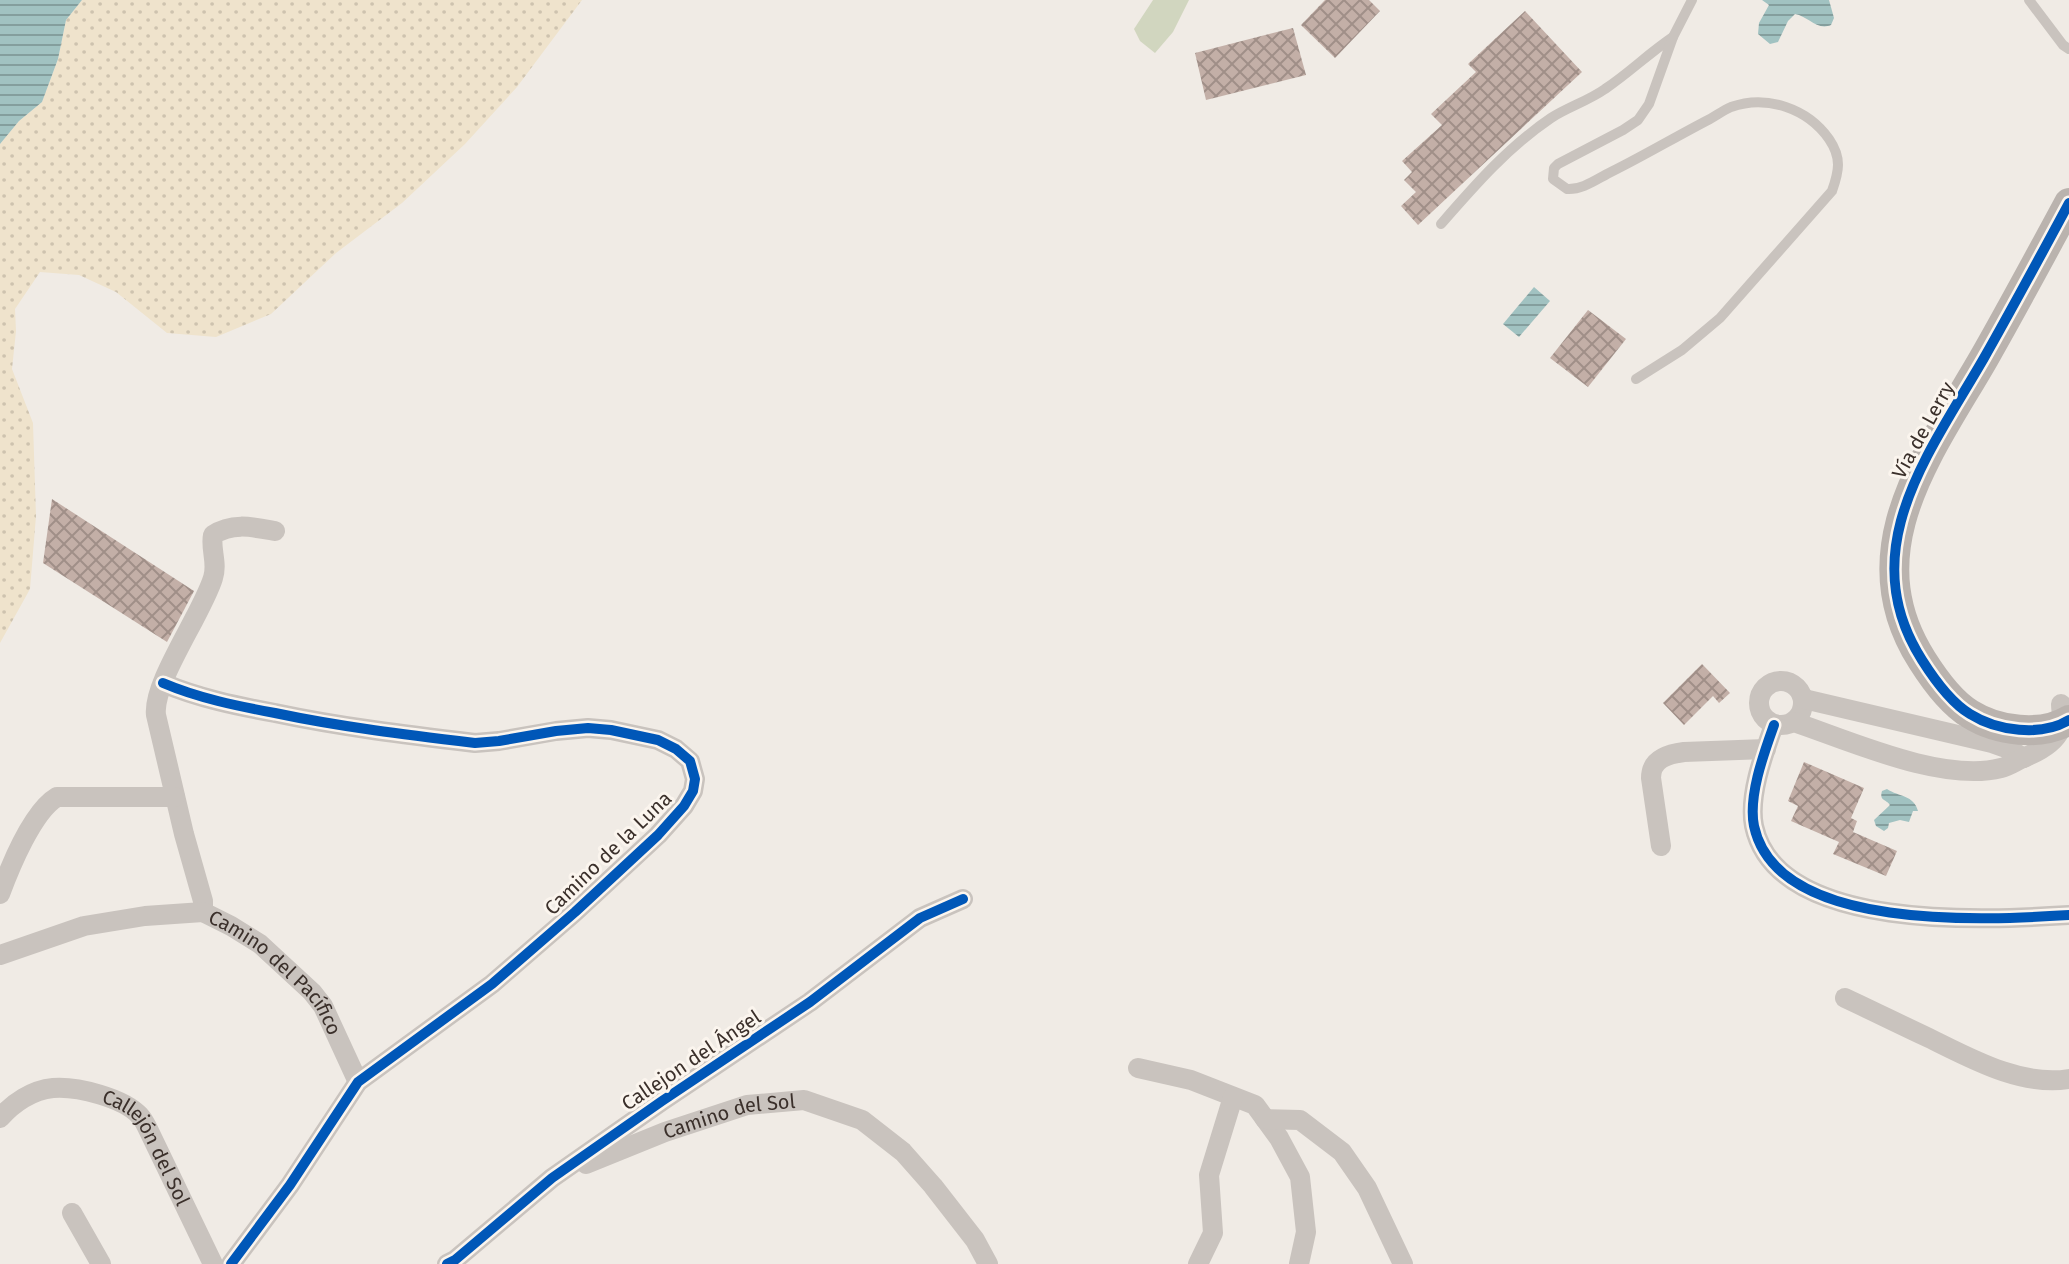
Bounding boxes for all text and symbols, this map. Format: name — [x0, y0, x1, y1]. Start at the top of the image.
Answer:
street label: Vía de Lerry — [1887, 377, 1959, 483]
street label: Camino de la Luna — [539, 786, 677, 920]
street label: Camino del Pacífico — [205, 905, 347, 1039]
street label: Callejon del Ángel — [617, 1005, 765, 1115]
street label: Callejón del Sol — [99, 1084, 195, 1210]
street label: Camino del Sol — [660, 1089, 796, 1144]

